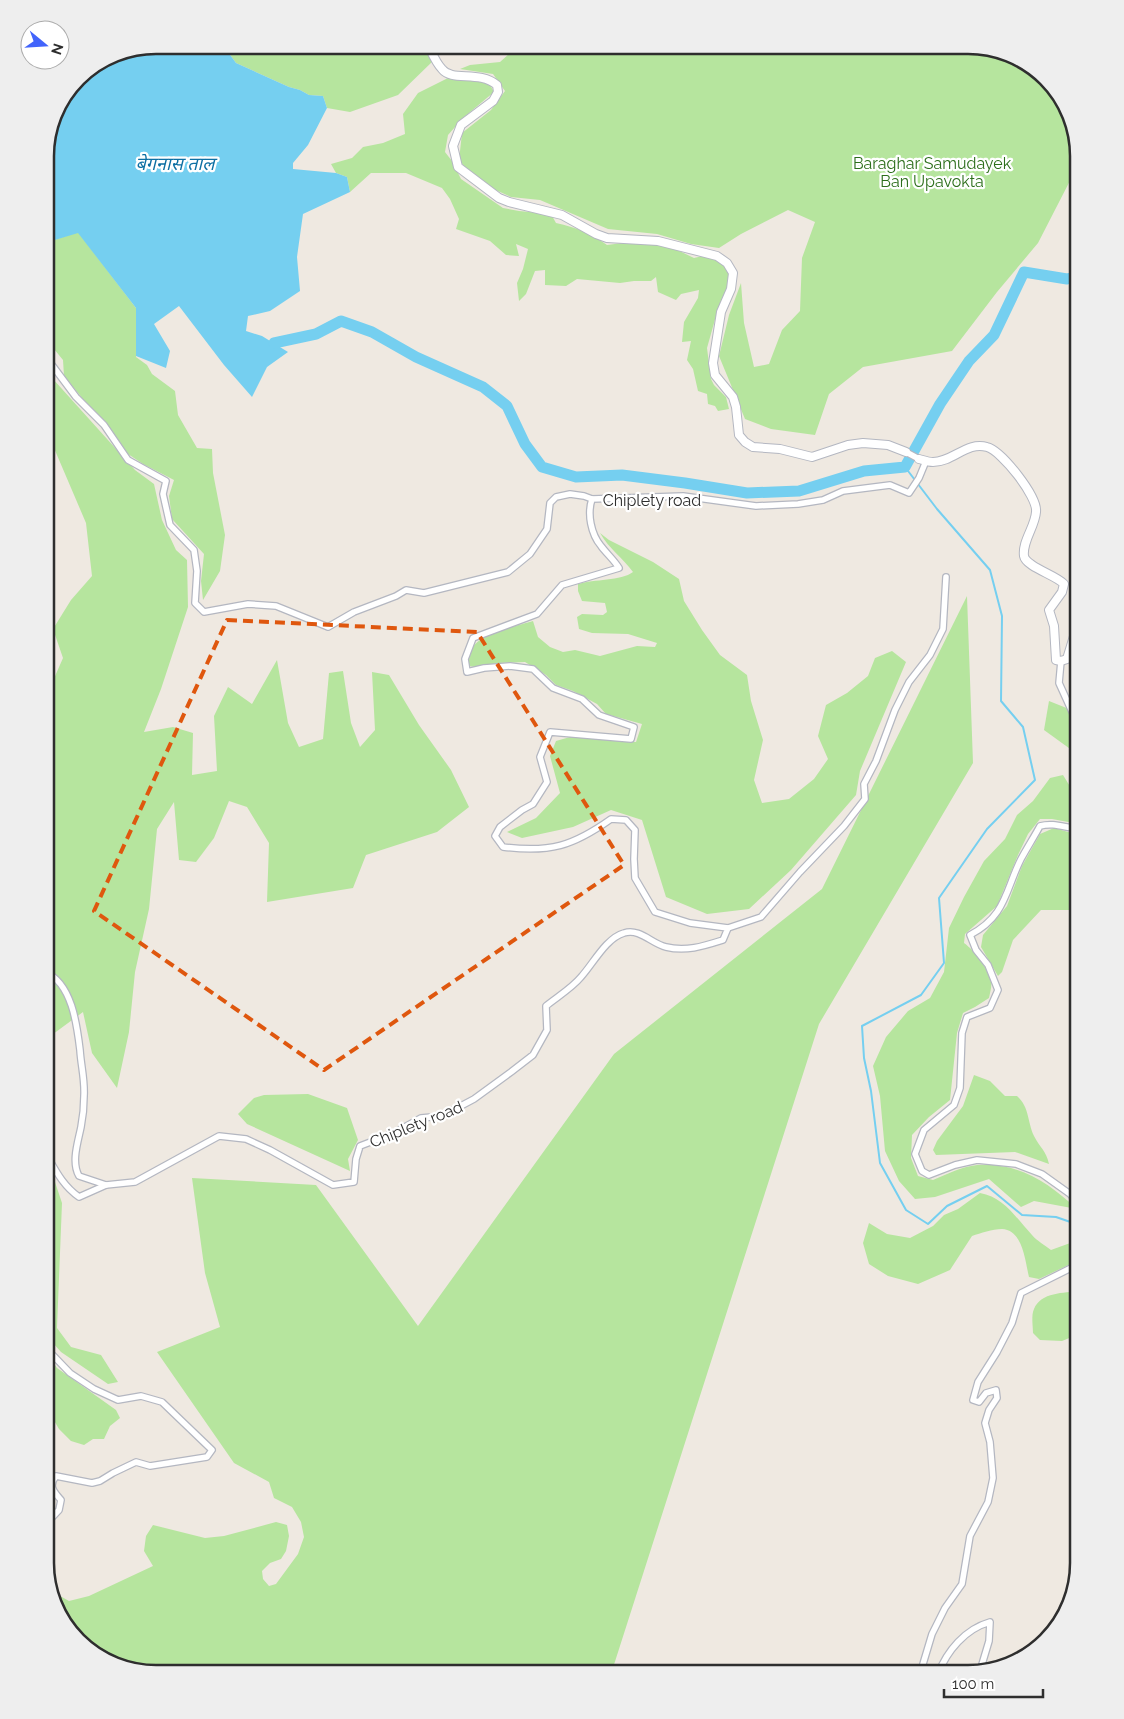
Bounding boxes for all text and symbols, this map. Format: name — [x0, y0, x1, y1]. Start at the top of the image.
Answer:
north arrow — [20, 20, 70, 70]
text: N — [48, 41, 67, 57]
water label: बेगनास ताल — [136, 153, 218, 174]
park label: Baraghar Samudayek Ban Upavokta — [853, 154, 1012, 191]
street label: Chiplety road — [603, 491, 701, 510]
street label: Chiplety road — [367, 1097, 465, 1152]
scale bar — [944, 1666, 1043, 1698]
text: 100 m — [952, 1675, 994, 1693]

